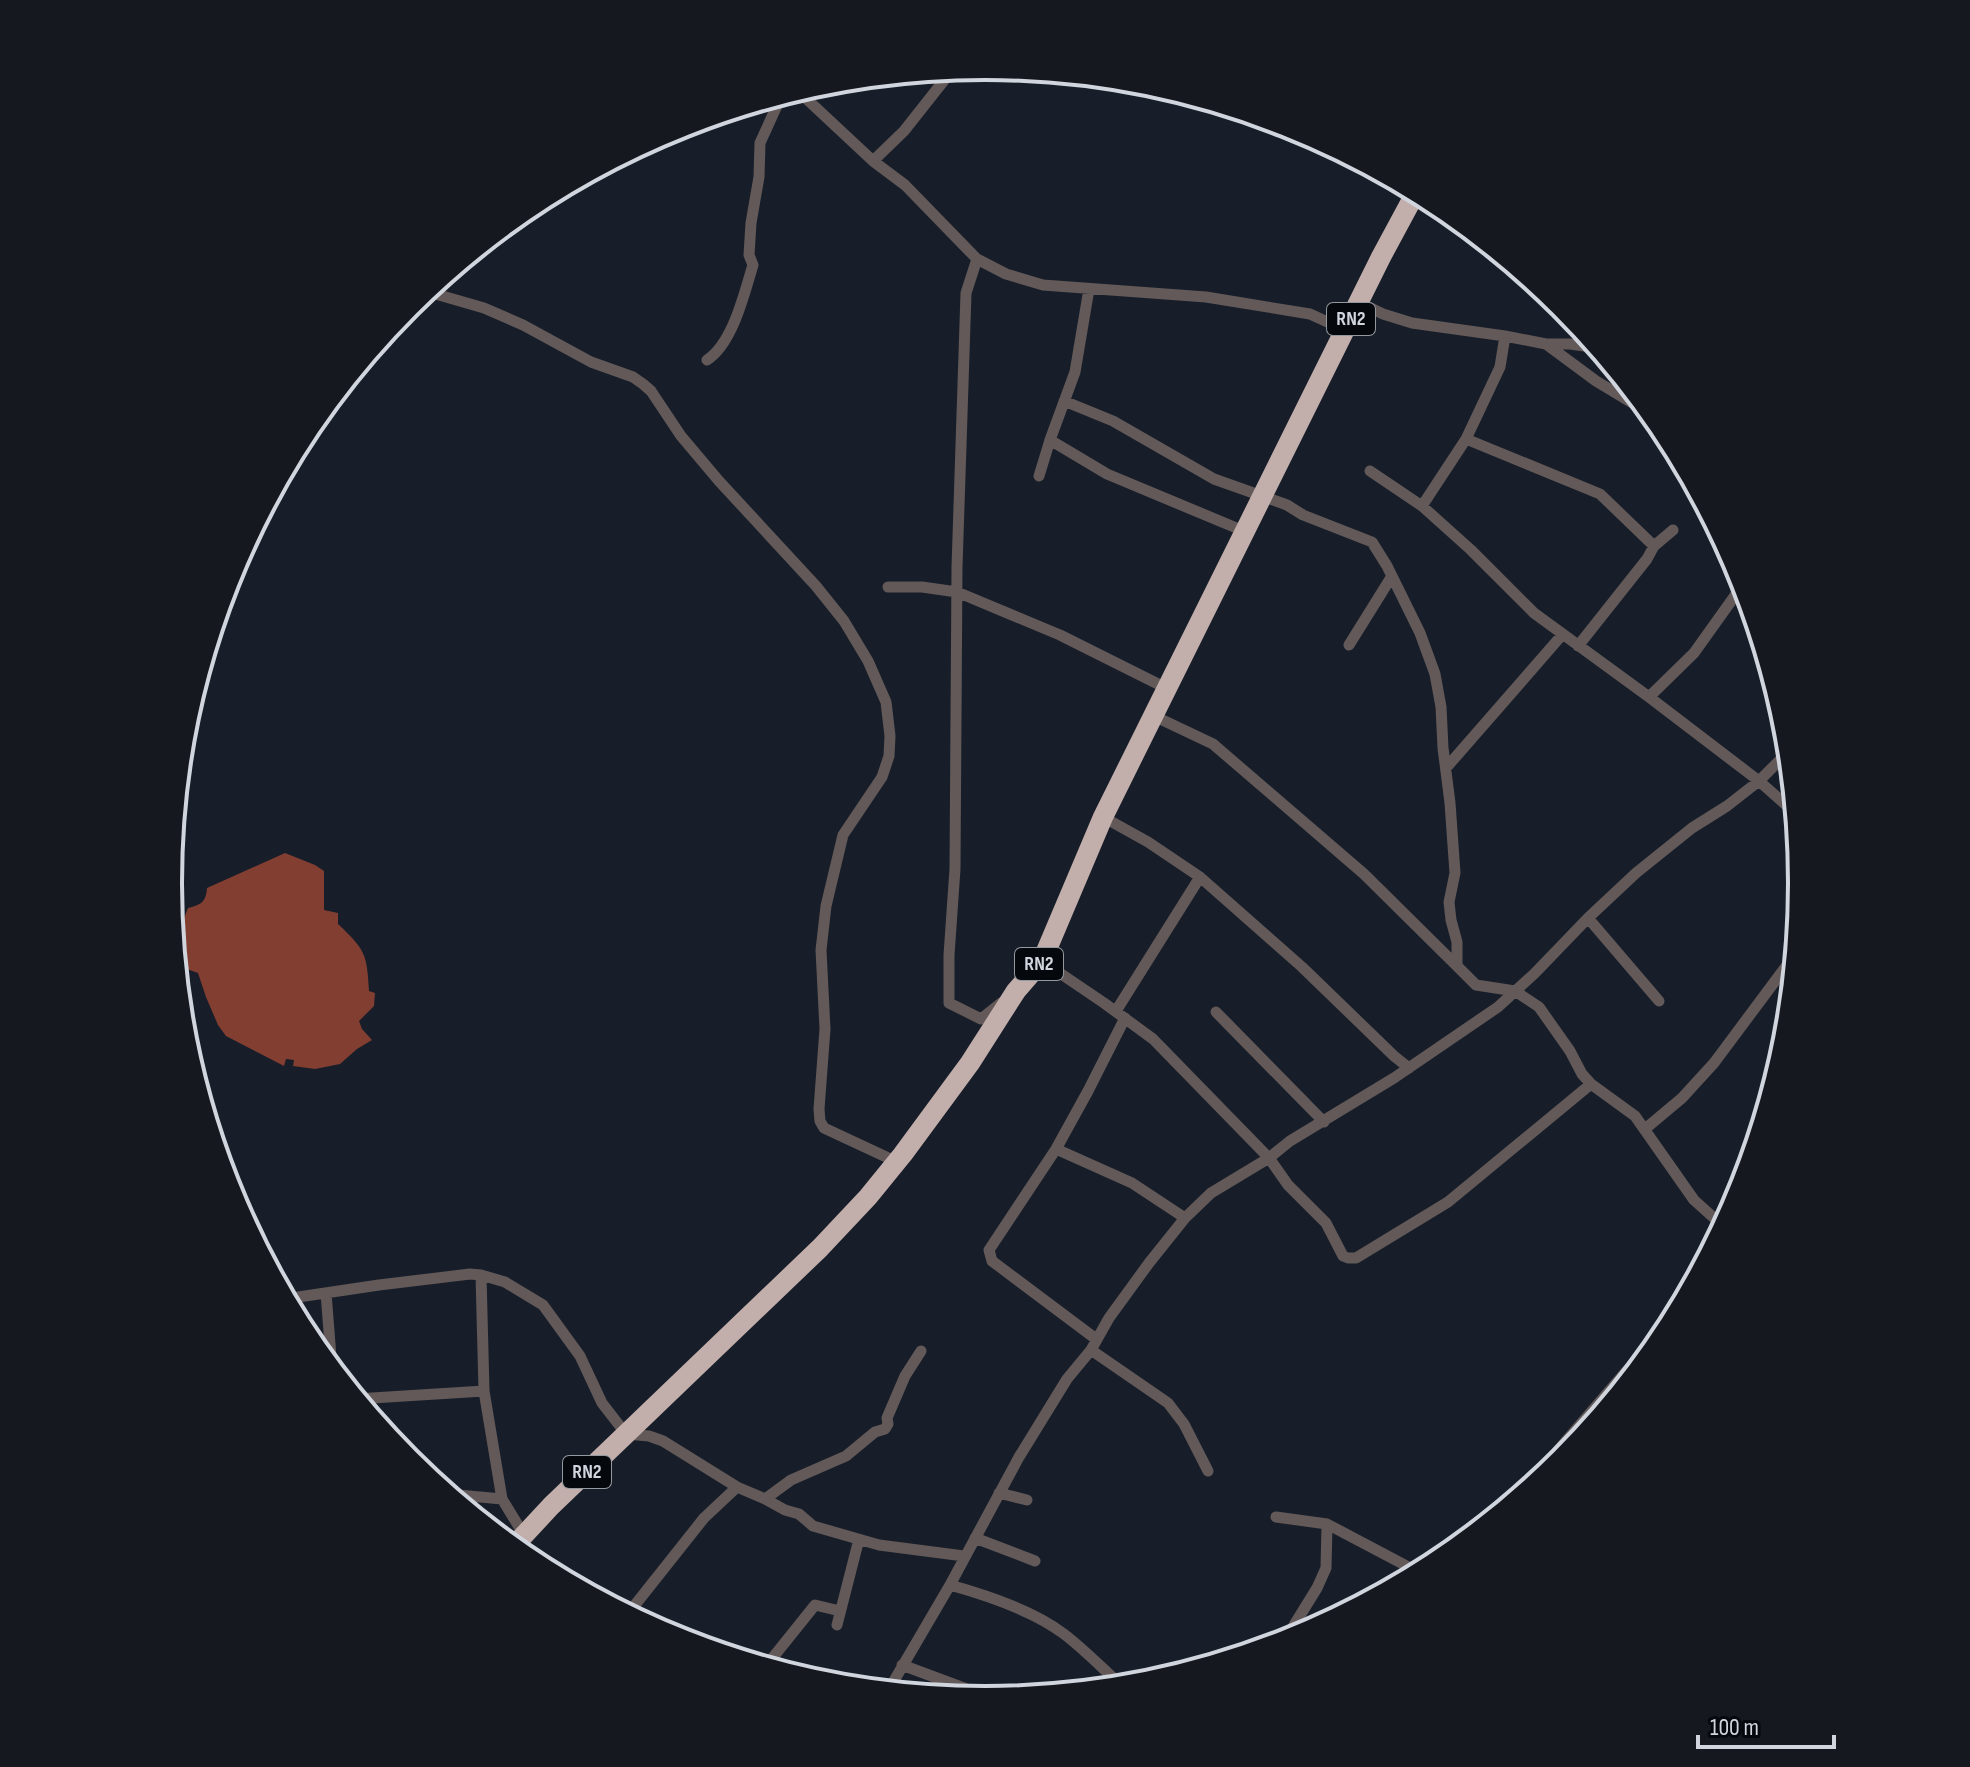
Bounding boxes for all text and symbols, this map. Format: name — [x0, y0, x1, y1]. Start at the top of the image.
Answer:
road number: RN2 — [1327, 303, 1375, 335]
road number: RN2 — [1015, 948, 1063, 980]
road number: RN2 — [563, 1456, 611, 1488]
scale bar — [1698, 1699, 1834, 1749]
text: 100 m — [1710, 1713, 1759, 1742]

